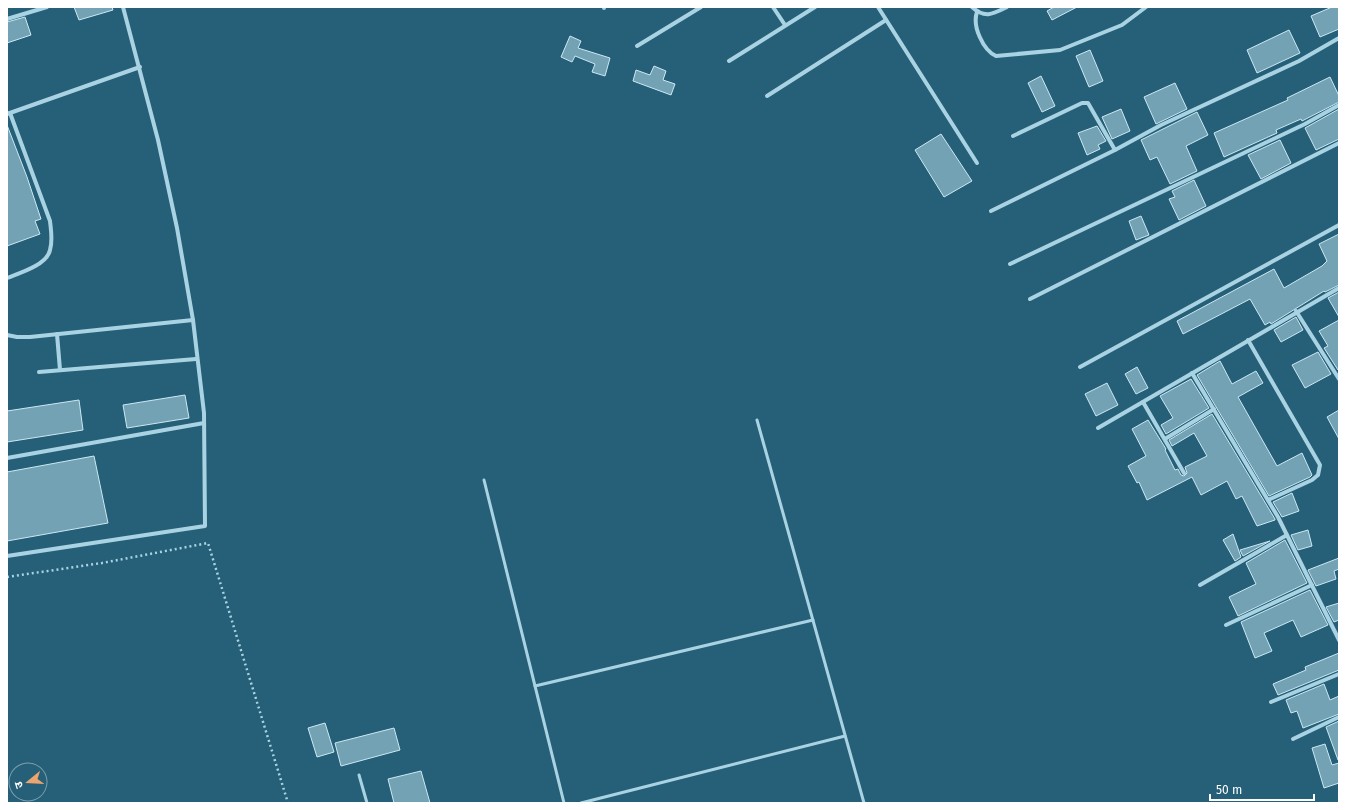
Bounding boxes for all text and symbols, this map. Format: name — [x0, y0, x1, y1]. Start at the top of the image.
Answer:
north arrow — [8, 762, 48, 802]
scale bar — [1210, 776, 1314, 802]
text: उ — [12, 779, 26, 790]
text: 50 m — [1216, 783, 1242, 797]

